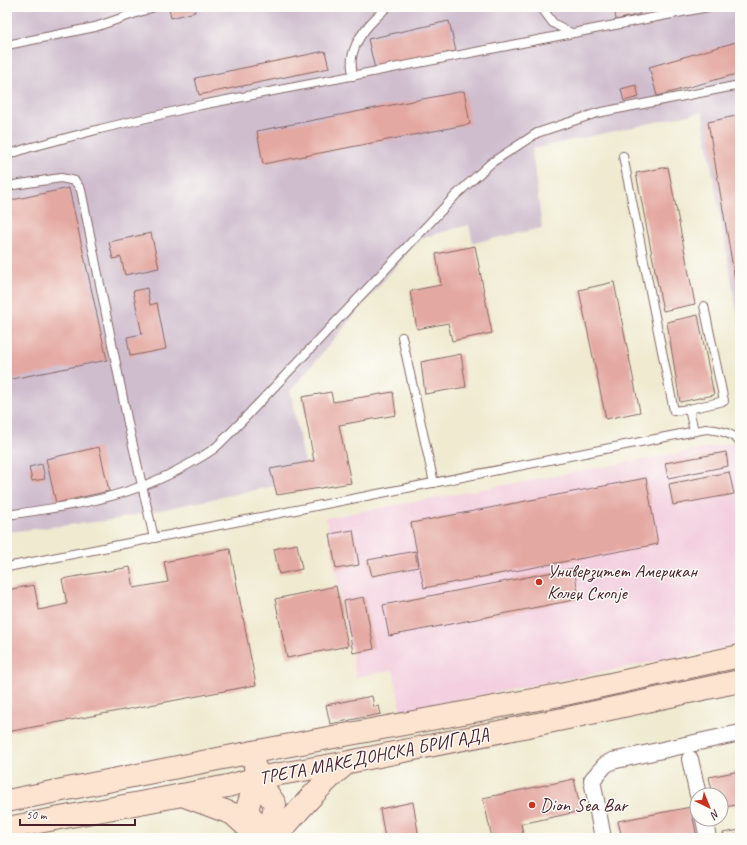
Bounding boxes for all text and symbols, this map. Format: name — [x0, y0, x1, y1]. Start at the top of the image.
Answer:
place label: Универзитет Американ Колеџ Скопје — [547, 559, 698, 605]
marker: Универзитет Американ Колеџ Скопје — [534, 577, 544, 587]
street label: ТРЕТА МАКЕДОНСКА БРИГАДА — [257, 722, 491, 790]
north arrow — [689, 787, 729, 827]
place label: Dion Sea Bar — [540, 793, 629, 817]
marker: Dion Sea Bar — [527, 800, 537, 810]
scale bar — [20, 801, 135, 827]
text: 50 m — [26, 807, 48, 823]
text: N — [707, 807, 723, 823]

